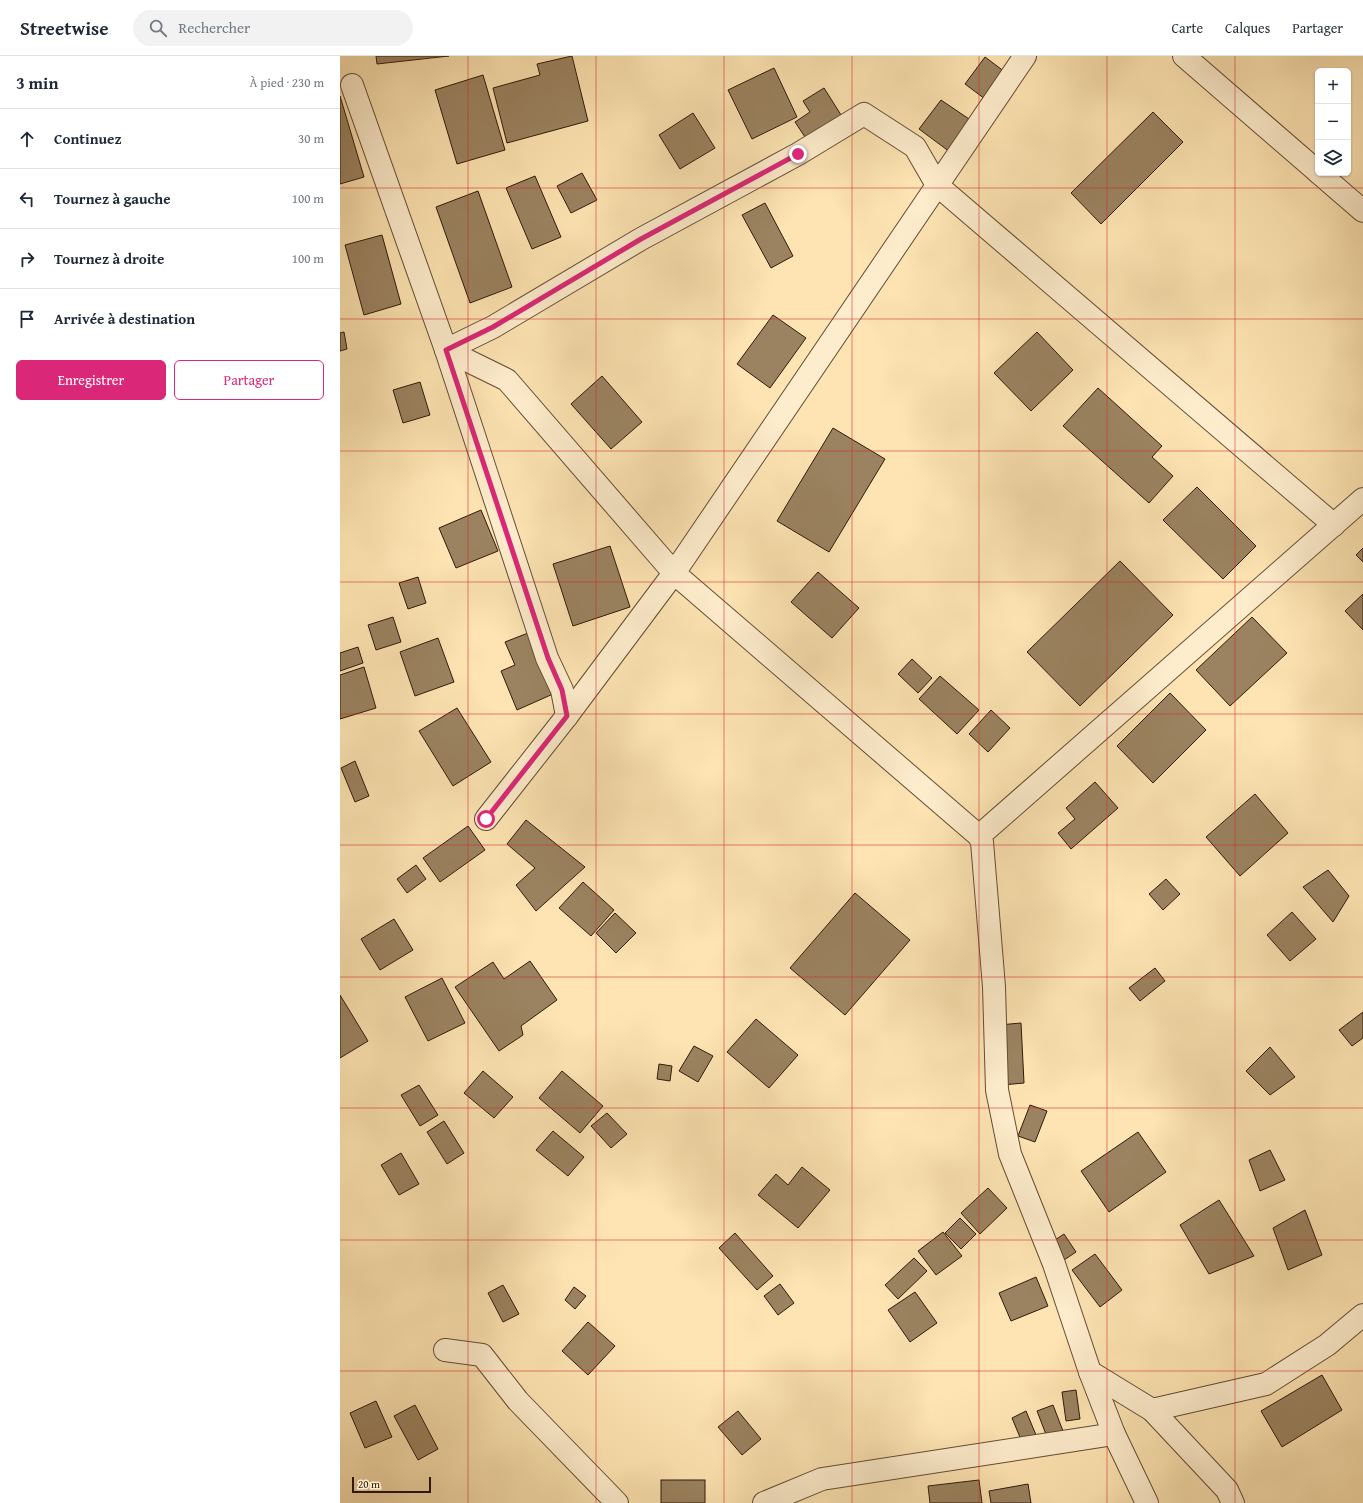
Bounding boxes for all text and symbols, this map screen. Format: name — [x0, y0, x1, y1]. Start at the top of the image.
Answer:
search box — [133, 10, 413, 46]
text: Streetwise — [20, 14, 109, 42]
icon: search — [147, 17, 169, 39]
text: Rechercher — [179, 17, 250, 38]
text: Carte — [1171, 18, 1203, 38]
text: Calques — [1225, 18, 1270, 38]
text: Partager — [1292, 18, 1343, 38]
map controls — [1315, 68, 1351, 176]
button: + — [1315, 68, 1351, 104]
text: 3 min — [16, 70, 58, 95]
text: À pied · 230 m — [249, 73, 324, 92]
button: − — [1315, 104, 1351, 140]
icon: ahead — [16, 128, 38, 150]
text: Continuez — [54, 128, 122, 149]
text: 30 m — [298, 129, 324, 148]
button: layers — [1315, 140, 1351, 176]
route end — [789, 145, 807, 163]
icon: left — [16, 188, 38, 210]
text: Tournez à gauche — [54, 188, 171, 209]
text: 100 m — [292, 189, 324, 208]
icon: right — [16, 248, 38, 270]
text: Tournez à droite — [54, 248, 164, 269]
text: 100 m — [292, 249, 324, 268]
icon: arrive — [16, 308, 38, 330]
text: Arrivée à destination — [54, 308, 195, 329]
button: Enregistrer — [16, 360, 166, 400]
button: Partager — [174, 360, 324, 400]
route start — [477, 810, 495, 828]
scale bar — [352, 1475, 431, 1494]
text: 20 m — [358, 1476, 380, 1492]

